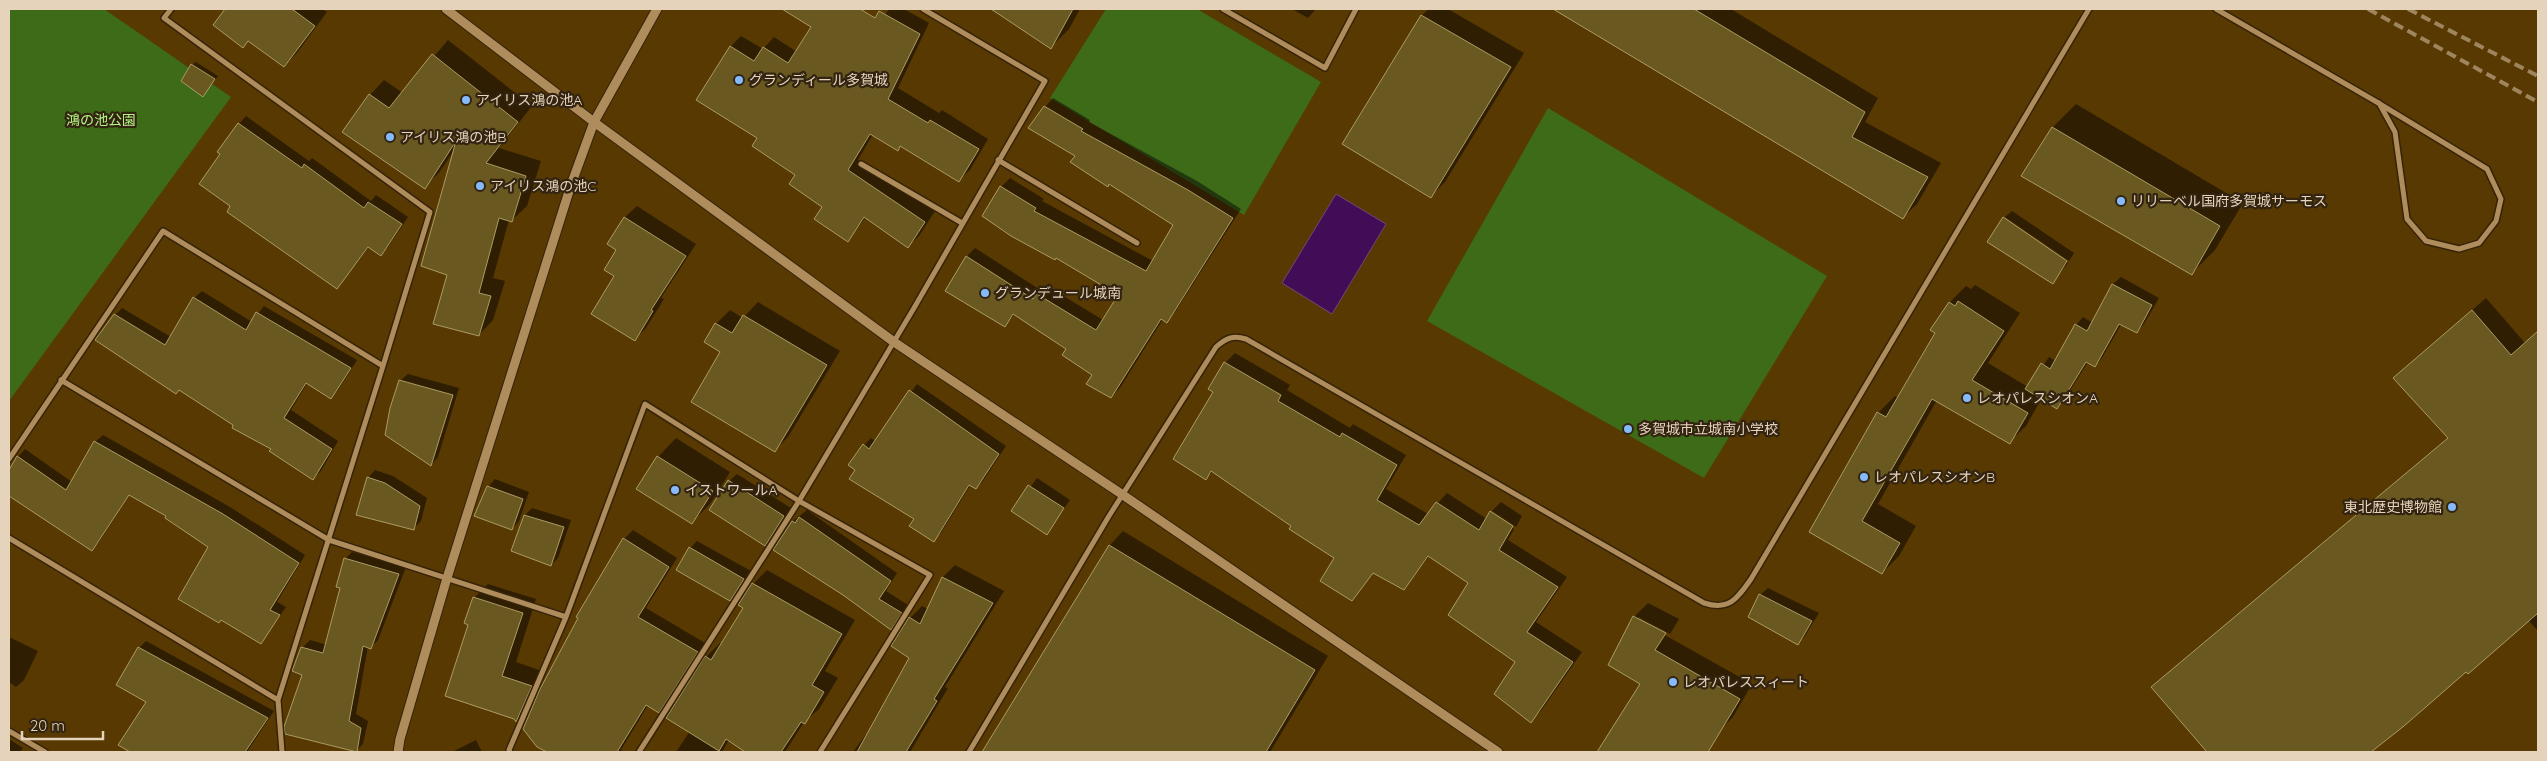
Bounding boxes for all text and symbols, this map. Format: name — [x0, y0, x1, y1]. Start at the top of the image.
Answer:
place label: グランディール多賀城 — [749, 71, 888, 89]
marker: グランディール多賀城 — [733, 74, 745, 86]
place label: アイリス鴻の池A — [476, 91, 582, 109]
marker: アイリス鴻の池A — [460, 94, 472, 106]
park label: 鴻の池公園 — [66, 111, 136, 129]
place label: アイリス鴻の池B — [400, 128, 506, 146]
marker: アイリス鴻の池B — [384, 131, 396, 143]
place label: アイリス鴻の池C — [490, 177, 596, 195]
marker: アイリス鴻の池C — [474, 180, 486, 192]
place label: リリーベル国府多賀城サーモス — [2131, 192, 2327, 210]
marker: リリーベル国府多賀城サーモス — [2115, 195, 2127, 207]
place label: グランデュール城南 — [995, 284, 1121, 302]
marker: グランデュール城南 — [979, 287, 991, 299]
place label: レオパレスシオンA — [1977, 389, 2098, 407]
marker: レオパレスシオンA — [1961, 392, 1973, 404]
place label: 多賀城市立城南小学校 — [1638, 420, 1778, 438]
marker: 多賀城市立城南小学校 — [1622, 423, 1634, 435]
place label: レオパレスシオンB — [1874, 468, 1995, 486]
marker: レオパレスシオンB — [1858, 471, 1870, 483]
place label: イストワールA — [685, 481, 778, 499]
marker: イストワールA — [669, 484, 681, 496]
place label: 東北歴史博物館 — [2344, 498, 2442, 516]
marker: 東北歴史博物館 — [2446, 501, 2458, 513]
place label: レオパレススィート — [1683, 673, 1809, 691]
marker: レオパレススィート — [1667, 676, 1679, 688]
scale bar — [22, 708, 104, 740]
text: 20 m — [30, 716, 65, 735]

